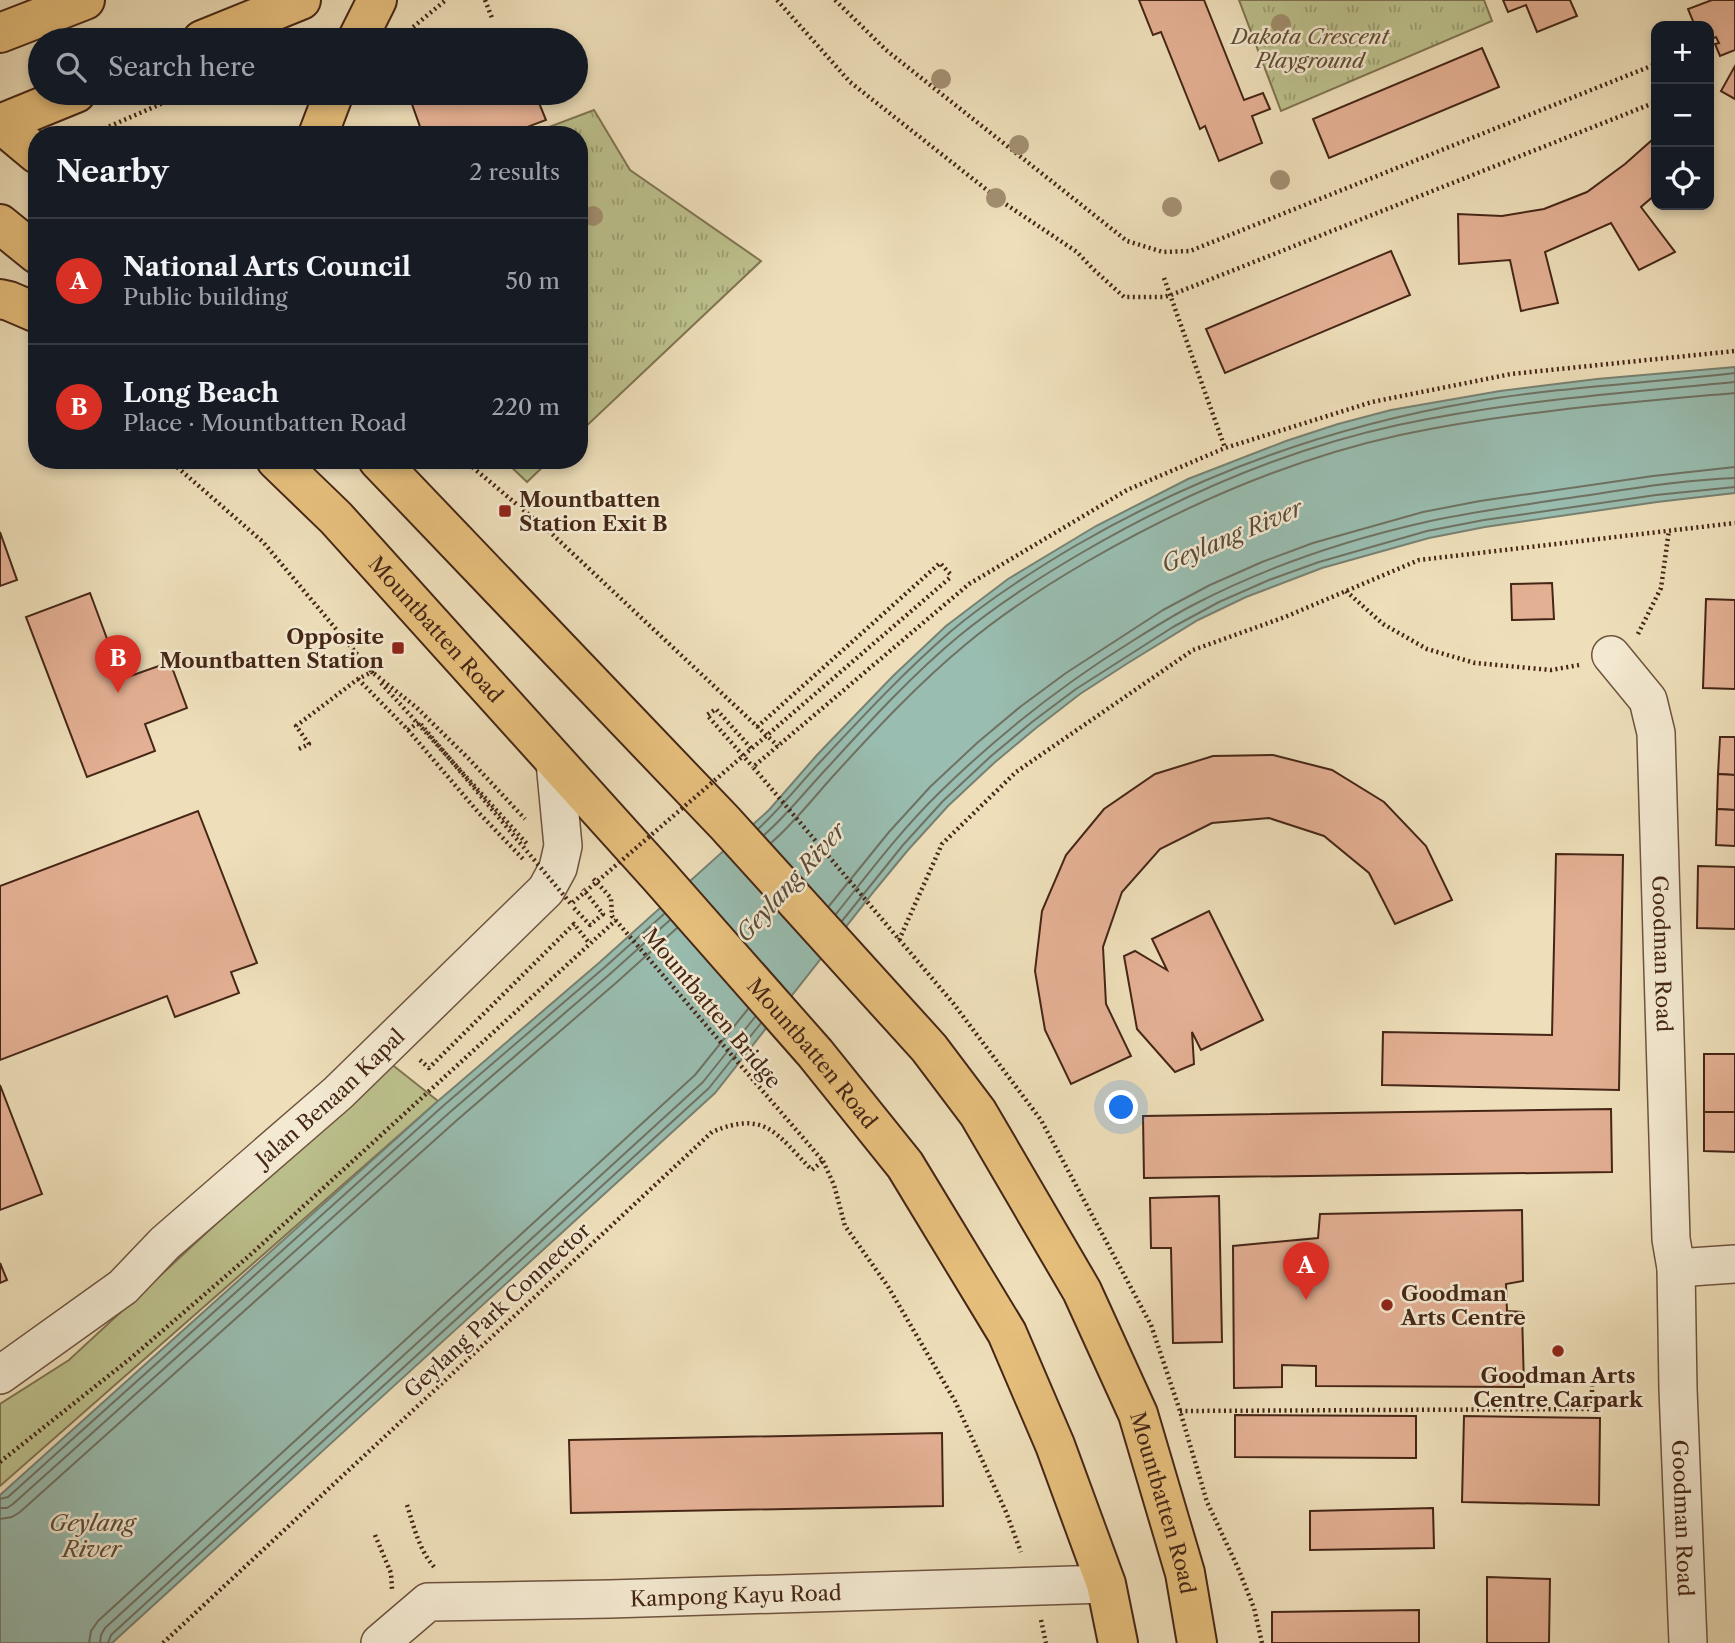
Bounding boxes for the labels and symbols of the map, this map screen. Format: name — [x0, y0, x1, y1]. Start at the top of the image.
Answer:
park label: Dakota Crescent Playground — [1229, 24, 1390, 73]
place label: Mountbatten Station Exit B — [519, 487, 668, 536]
water label: Geylang River — [1157, 493, 1308, 578]
marker: Mountbatten Station Exit B — [497, 503, 513, 519]
street label: Mountbatten Road — [364, 551, 509, 707]
place label: Opposite Mountbatten Station — [160, 624, 385, 673]
pin: B — [95, 635, 141, 693]
marker: Opposite Mountbatten Station — [390, 640, 406, 656]
water label: Geylang River — [730, 816, 853, 948]
street label: Goodman Road — [1648, 875, 1677, 1033]
street label: Mountbatten Bridge — [638, 923, 786, 1093]
street label: Mountbatten Road — [742, 973, 883, 1133]
street label: Jalan Benaan Kapal — [248, 1023, 409, 1173]
your location — [1104, 1090, 1138, 1124]
street label: Geylang Park Connector — [399, 1217, 595, 1403]
pin: A — [1283, 1242, 1329, 1300]
place label: Goodman Arts Centre — [1400, 1281, 1526, 1330]
marker: Goodman Arts Centre — [1379, 1297, 1395, 1313]
marker: Goodman Arts Centre Carpark — [1550, 1343, 1566, 1359]
place label: Goodman Arts Centre Carpark — [1473, 1363, 1644, 1412]
street label: Mountbatten Road — [1126, 1409, 1201, 1596]
street label: Goodman Road — [1668, 1439, 1699, 1597]
water label: Geylang River — [49, 1509, 137, 1563]
street label: Kampong Kayu Road — [630, 1579, 842, 1611]

